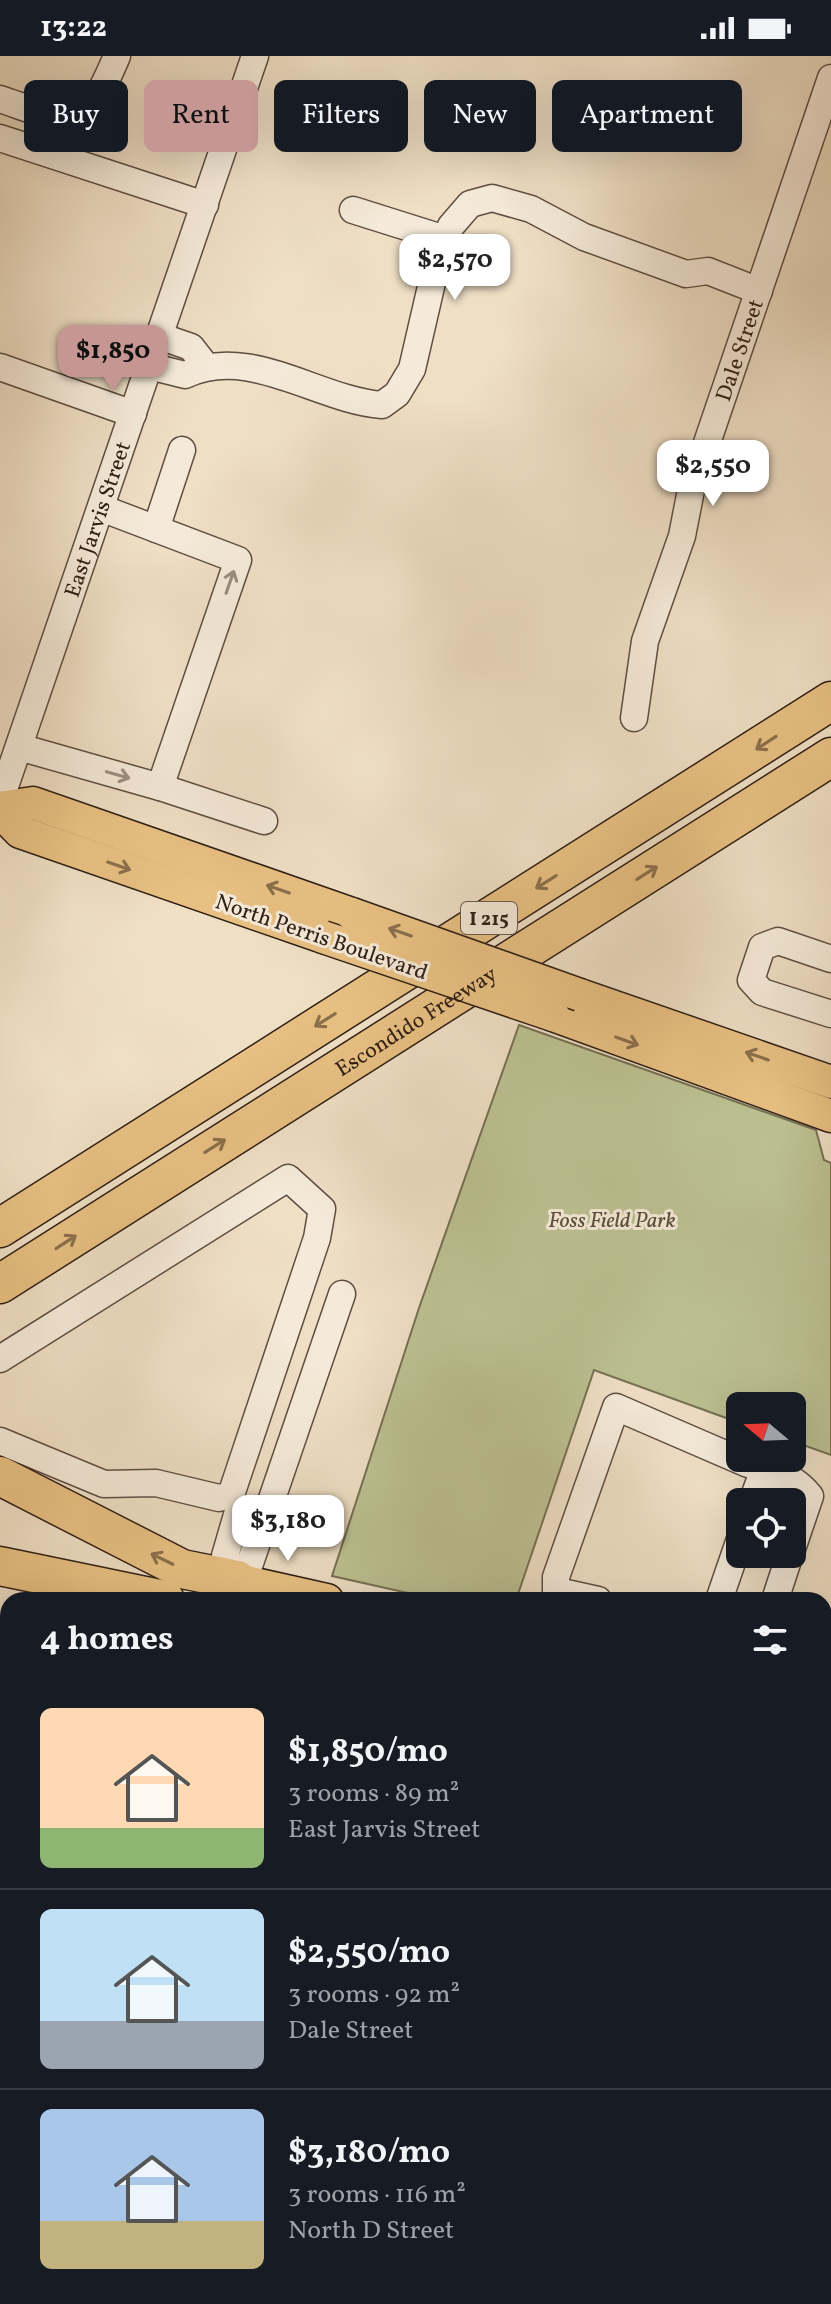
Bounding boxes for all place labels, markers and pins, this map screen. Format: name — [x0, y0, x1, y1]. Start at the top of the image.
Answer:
pin: $2,570 — [390, 234, 520, 302]
pin: $1,850 — [48, 325, 178, 393]
pin: $2,550 — [648, 440, 778, 508]
pin: $3,180 — [223, 1495, 353, 1563]

